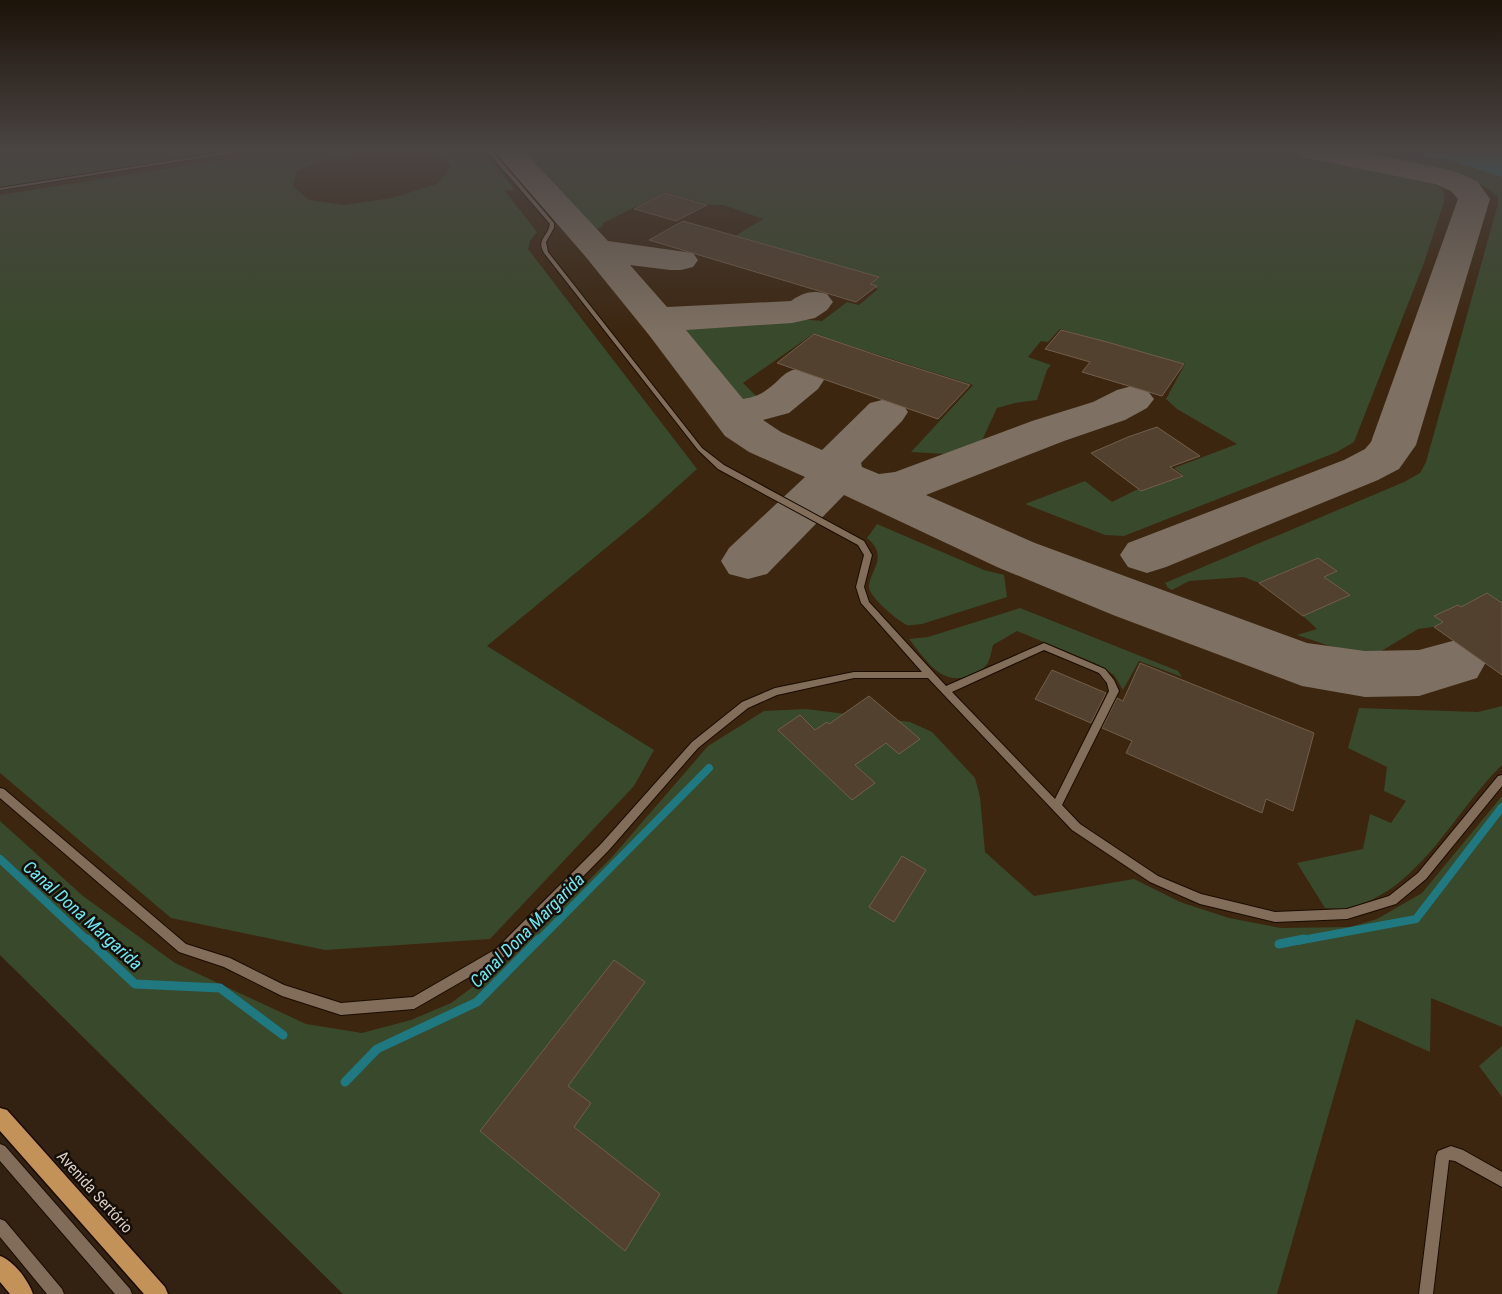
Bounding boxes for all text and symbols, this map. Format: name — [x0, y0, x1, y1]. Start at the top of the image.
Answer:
water label: Canal Dona Margarida — [19, 856, 147, 974]
water label: Canal Dona Margarida — [466, 869, 588, 991]
street label: Avenida Sertório — [53, 1147, 137, 1237]

